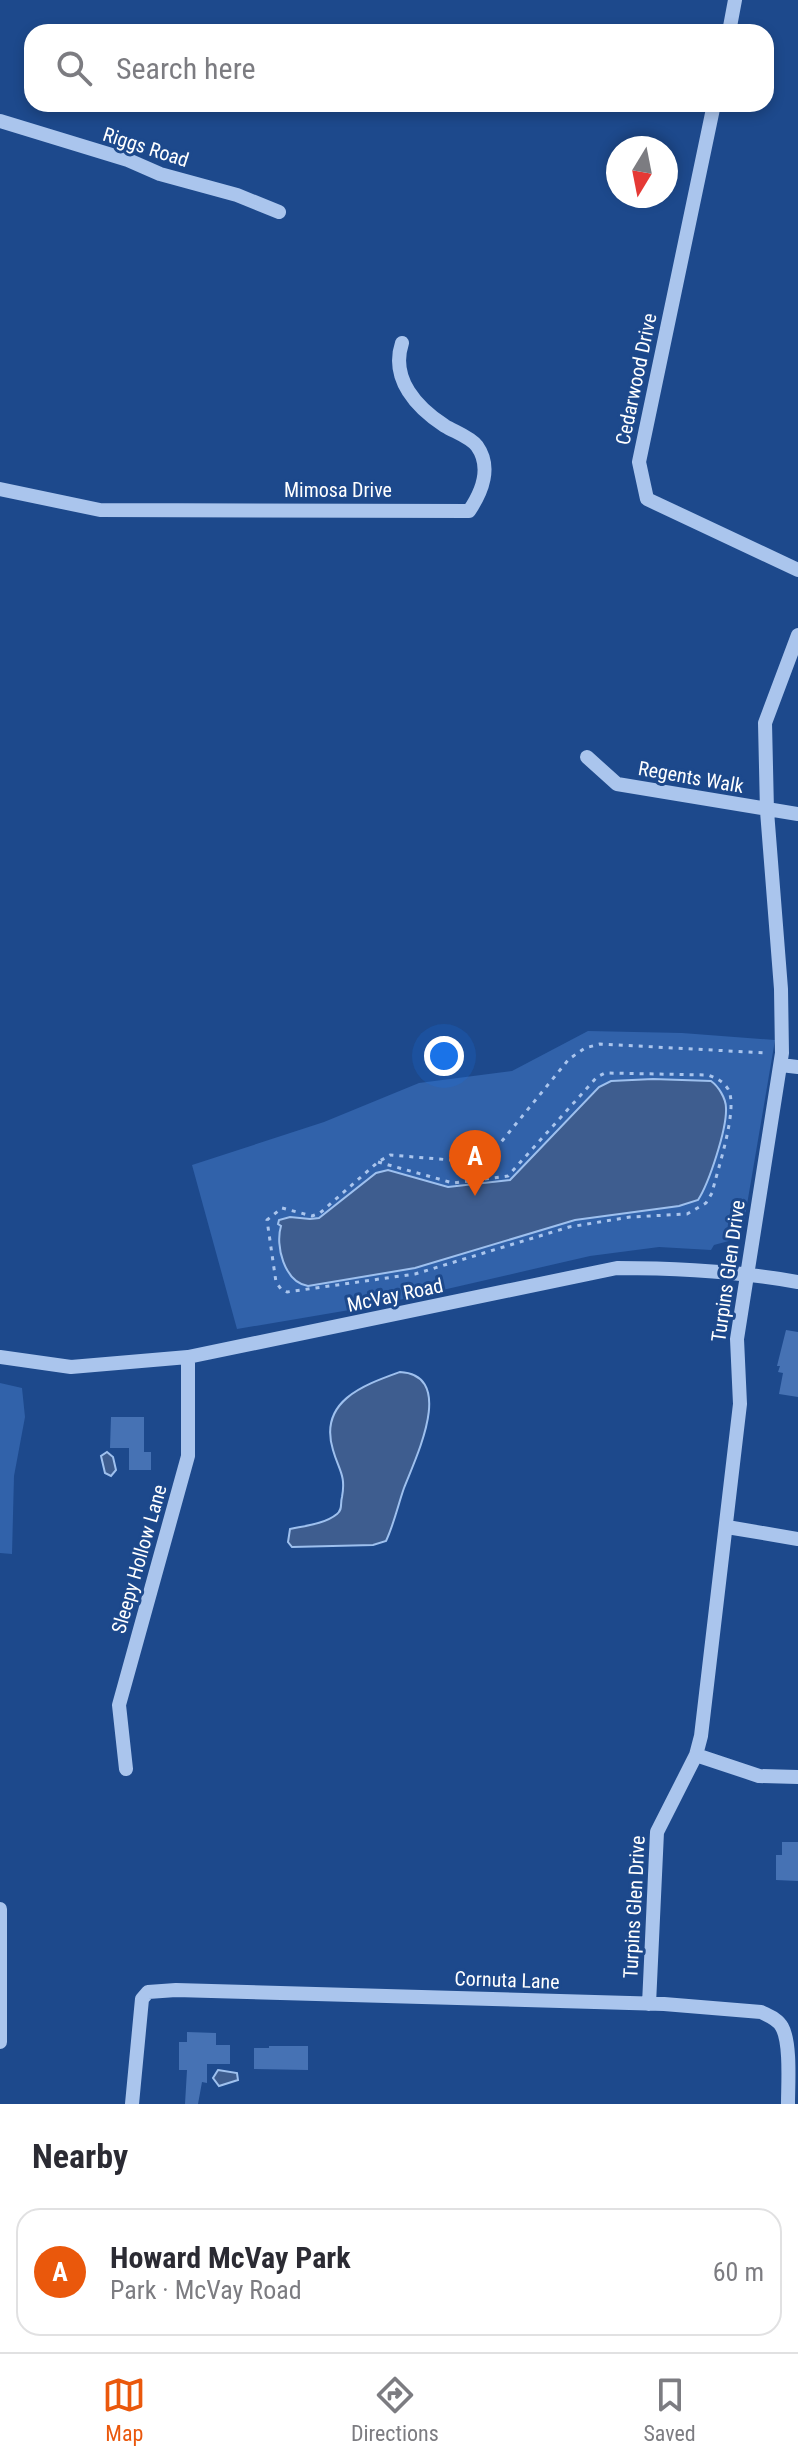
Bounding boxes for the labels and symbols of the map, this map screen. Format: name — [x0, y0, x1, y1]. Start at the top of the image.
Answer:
street label: Riggs Road — [100, 122, 192, 172]
north arrow — [606, 136, 678, 208]
street label: Cedarwood Drive — [610, 311, 662, 447]
street label: Mimosa Drive — [284, 478, 392, 502]
street label: Regents Walk — [636, 756, 746, 798]
your location — [424, 1036, 464, 1076]
pin: A — [449, 1130, 501, 1196]
street label: Turpins Glen Drive — [706, 1198, 750, 1344]
street label: McVay Road — [345, 1273, 445, 1317]
street label: Sleepy Hollow Lane — [106, 1482, 172, 1636]
street label: Turpins Glen Drive — [618, 1835, 650, 1979]
street label: Cornuta Lane — [454, 1966, 560, 1994]

